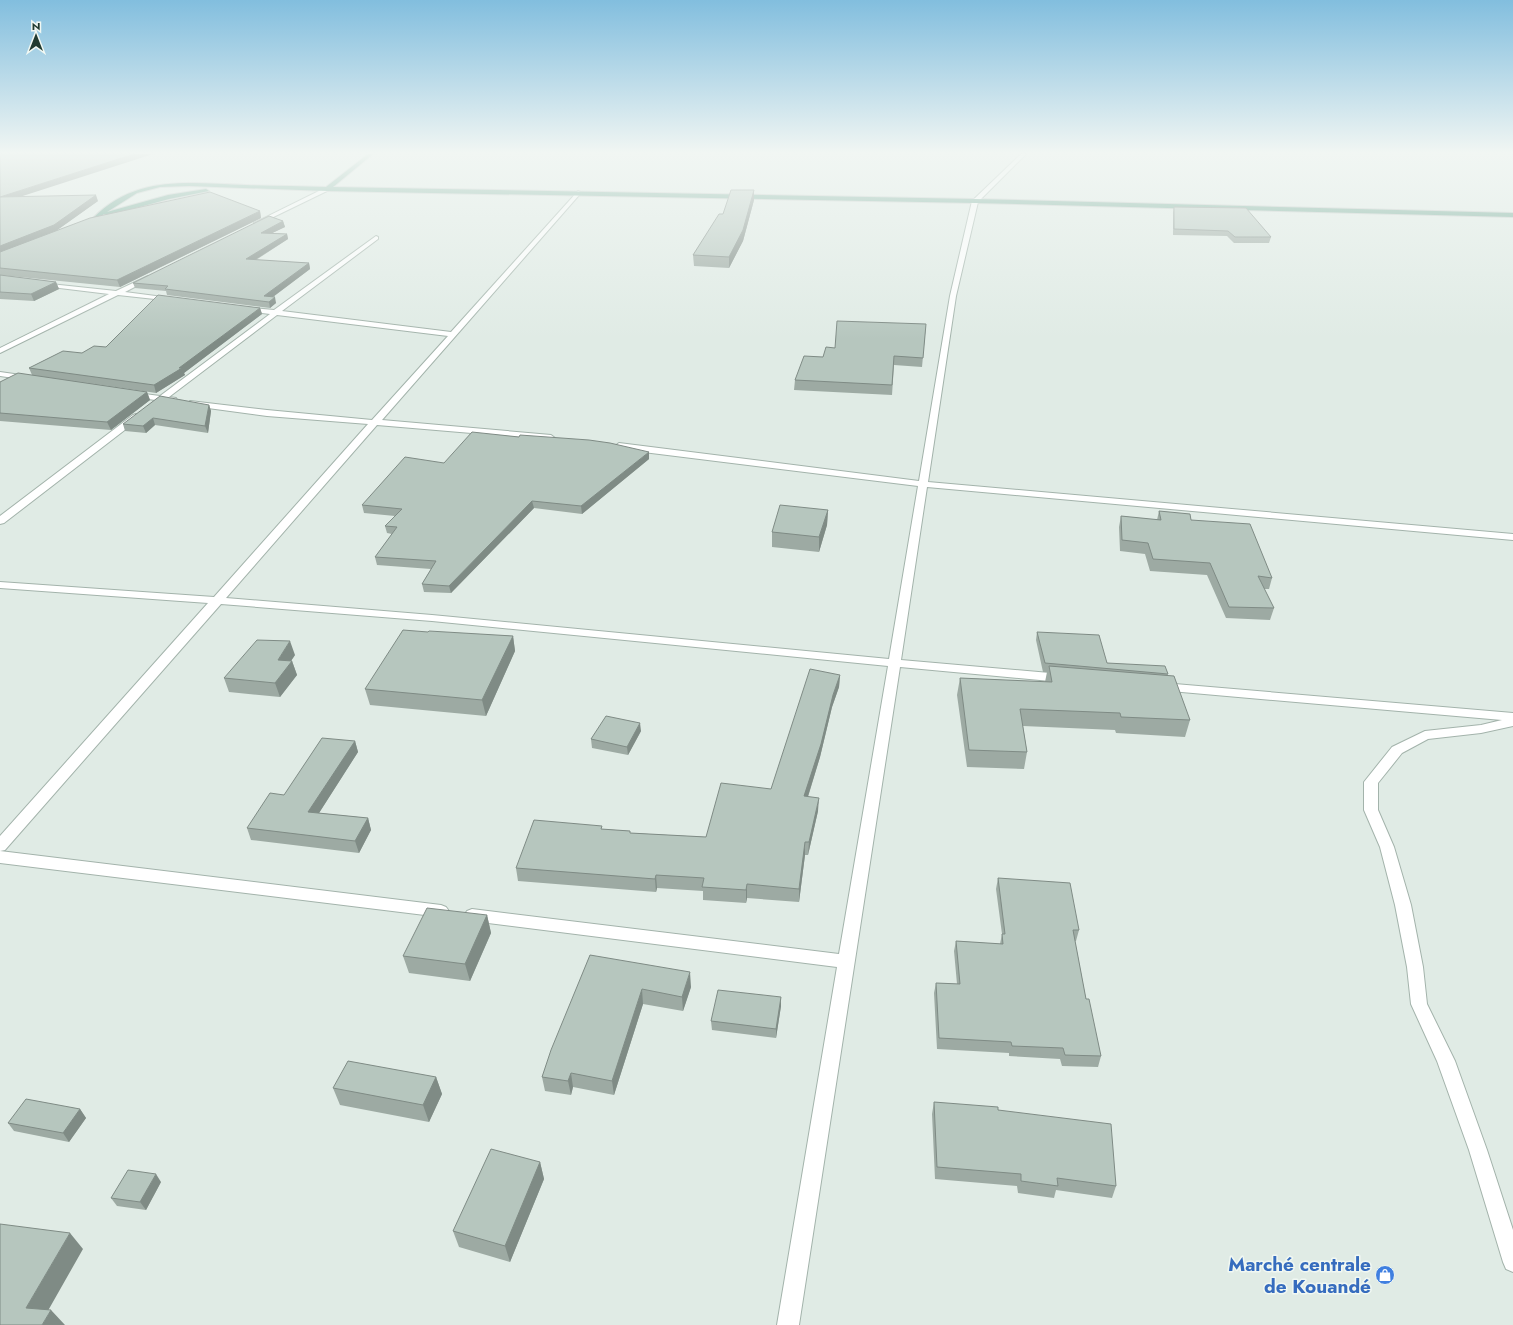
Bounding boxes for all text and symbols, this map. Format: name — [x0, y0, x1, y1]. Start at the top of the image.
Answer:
north arrow — [16, 16, 56, 56]
text: N — [32, 18, 40, 34]
place label: Marché centrale de Kouandé — [1228, 1251, 1371, 1300]
shop icon: Marché centrale de Kouandé — [1374, 1264, 1396, 1286]

